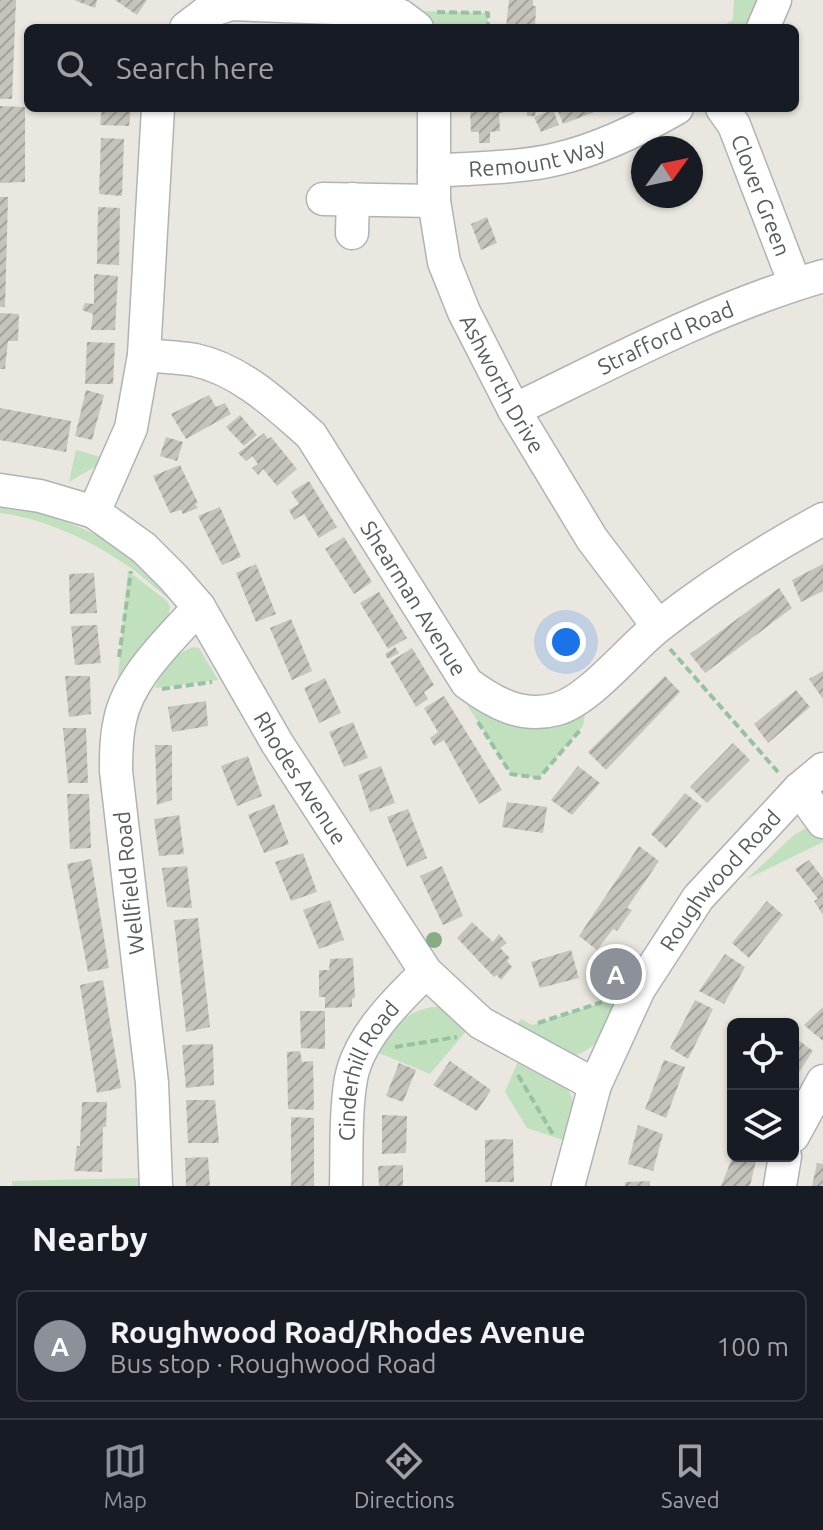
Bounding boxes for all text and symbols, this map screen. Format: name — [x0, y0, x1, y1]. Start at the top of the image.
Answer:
search box — [24, 24, 799, 112]
icon: search — [52, 46, 96, 90]
text: Search here — [116, 51, 275, 85]
street label: Clover Green — [727, 131, 796, 259]
street label: Remount Way — [468, 132, 609, 181]
north arrow — [631, 136, 703, 208]
street label: Strafford Road — [593, 296, 737, 379]
street label: Ashworth Drive — [455, 310, 550, 457]
street label: Shearman Avenue — [356, 516, 472, 680]
your location — [546, 622, 586, 662]
street label: Rhodes Avenue — [249, 707, 353, 849]
street label: Roughwood Road — [654, 805, 785, 955]
street label: Wellfield Road — [109, 810, 148, 956]
pin: A — [590, 944, 642, 1004]
street label: Cinderhill Road — [333, 995, 403, 1141]
map controls — [727, 1018, 799, 1162]
button: locate — [727, 1018, 799, 1090]
button: layers — [727, 1090, 799, 1162]
text: Nearby — [32, 1219, 147, 1257]
text: Roughwood Road/Rhodes Avenue — [110, 1315, 586, 1349]
text: A — [51, 1332, 69, 1361]
text: 100 m — [717, 1332, 789, 1361]
text: Bus stop · Roughwood Road — [110, 1349, 436, 1378]
tab: Map — [103, 1439, 147, 1512]
tab: Directions — [354, 1439, 454, 1512]
tab: Saved — [661, 1439, 720, 1512]

